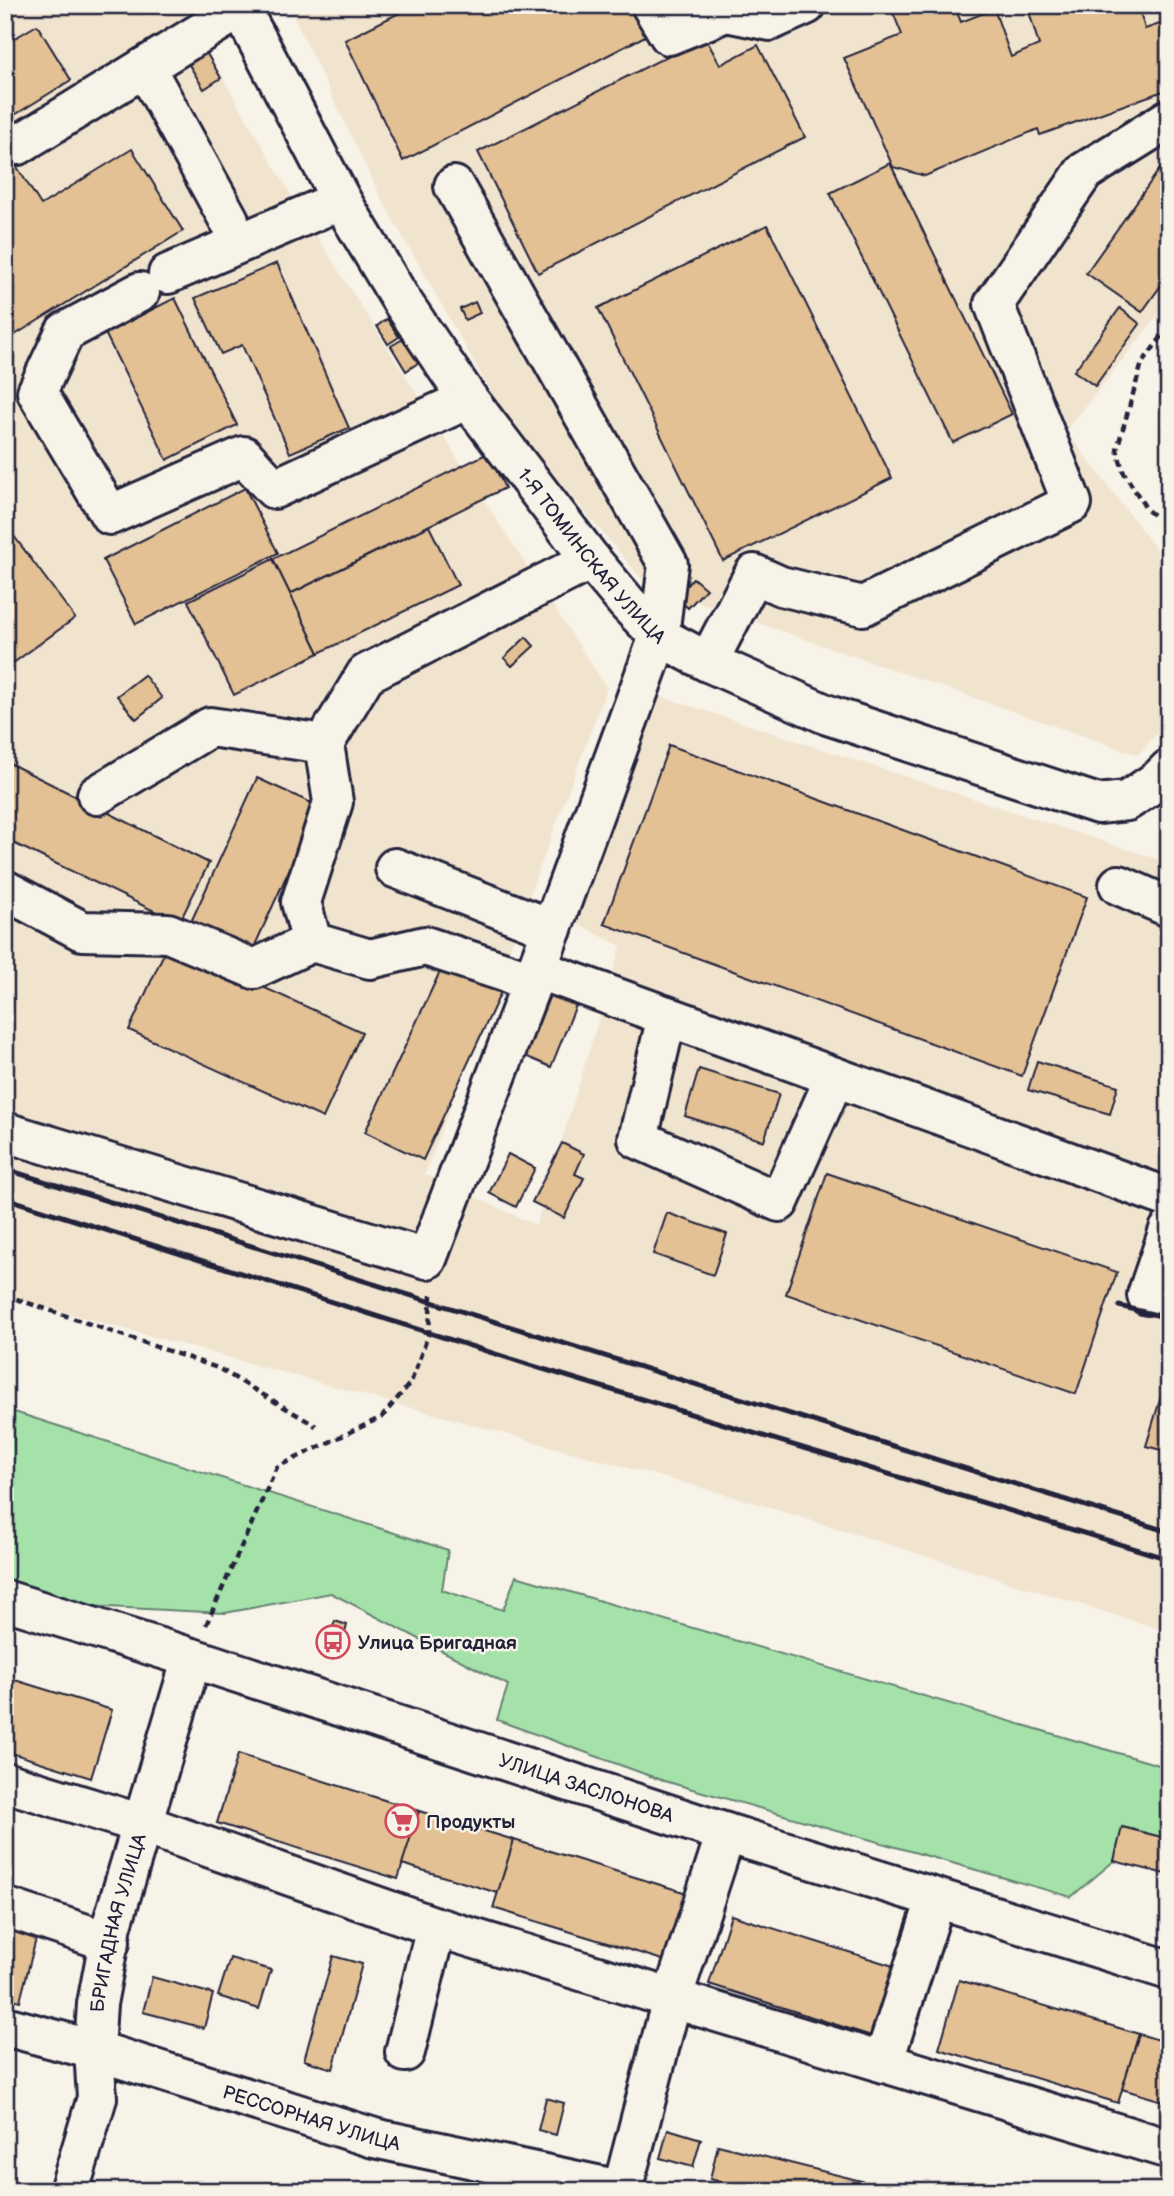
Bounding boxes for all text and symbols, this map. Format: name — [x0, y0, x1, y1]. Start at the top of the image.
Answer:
street label: 1-Я ТОМИНСКАЯ УЛИЦА — [512, 464, 670, 649]
bus stop icon: Улица Бригадная — [314, 1623, 352, 1661]
place label: Улица Бригадная — [358, 1632, 517, 1655]
street label: УЛИЦА ЗАСЛОНОВА — [496, 1749, 677, 1828]
supermarket icon: Продукты — [383, 1802, 421, 1840]
place label: Продукты — [426, 1811, 515, 1834]
street label: БРИГАДНАЯ УЛИЦА — [86, 1831, 152, 2013]
street label: РЕССОРНАЯ УЛИЦА — [219, 2081, 403, 2156]

